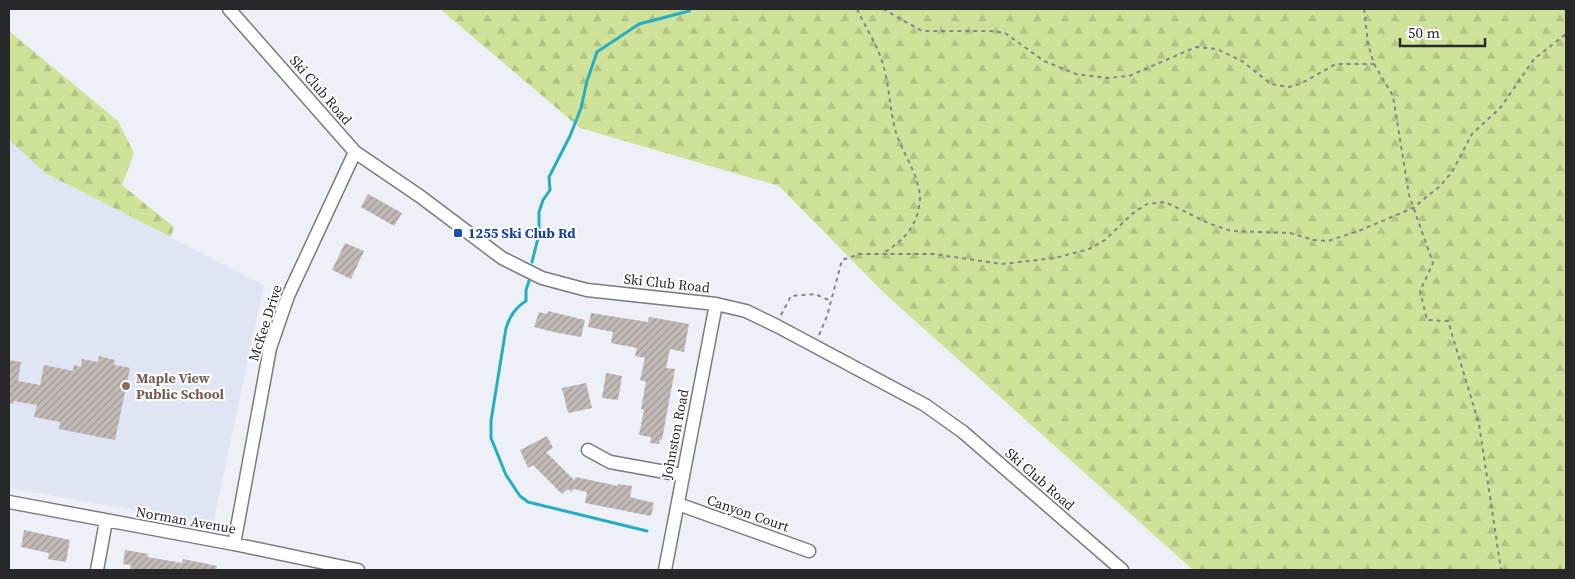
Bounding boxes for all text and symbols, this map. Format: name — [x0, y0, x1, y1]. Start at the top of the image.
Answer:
scale bar — [1400, 15, 1485, 47]
text: 50 m — [1408, 22, 1440, 43]
street label: Ski Club Road — [285, 51, 357, 129]
place label: 1255 Ski Club Rd — [468, 223, 576, 243]
marker: 1255 Ski Club Rd — [452, 227, 464, 239]
street label: Ski Club Road — [623, 269, 711, 297]
street label: McKee Drive — [243, 282, 287, 364]
place label: Maple View Public School — [136, 368, 225, 404]
marker: Maple View Public School — [120, 380, 132, 392]
street label: Johnston Road — [656, 387, 694, 482]
street label: Ski Club Road — [1001, 443, 1079, 515]
street label: Canyon Court — [704, 490, 792, 537]
street label: Norman Avenue — [134, 501, 238, 539]

